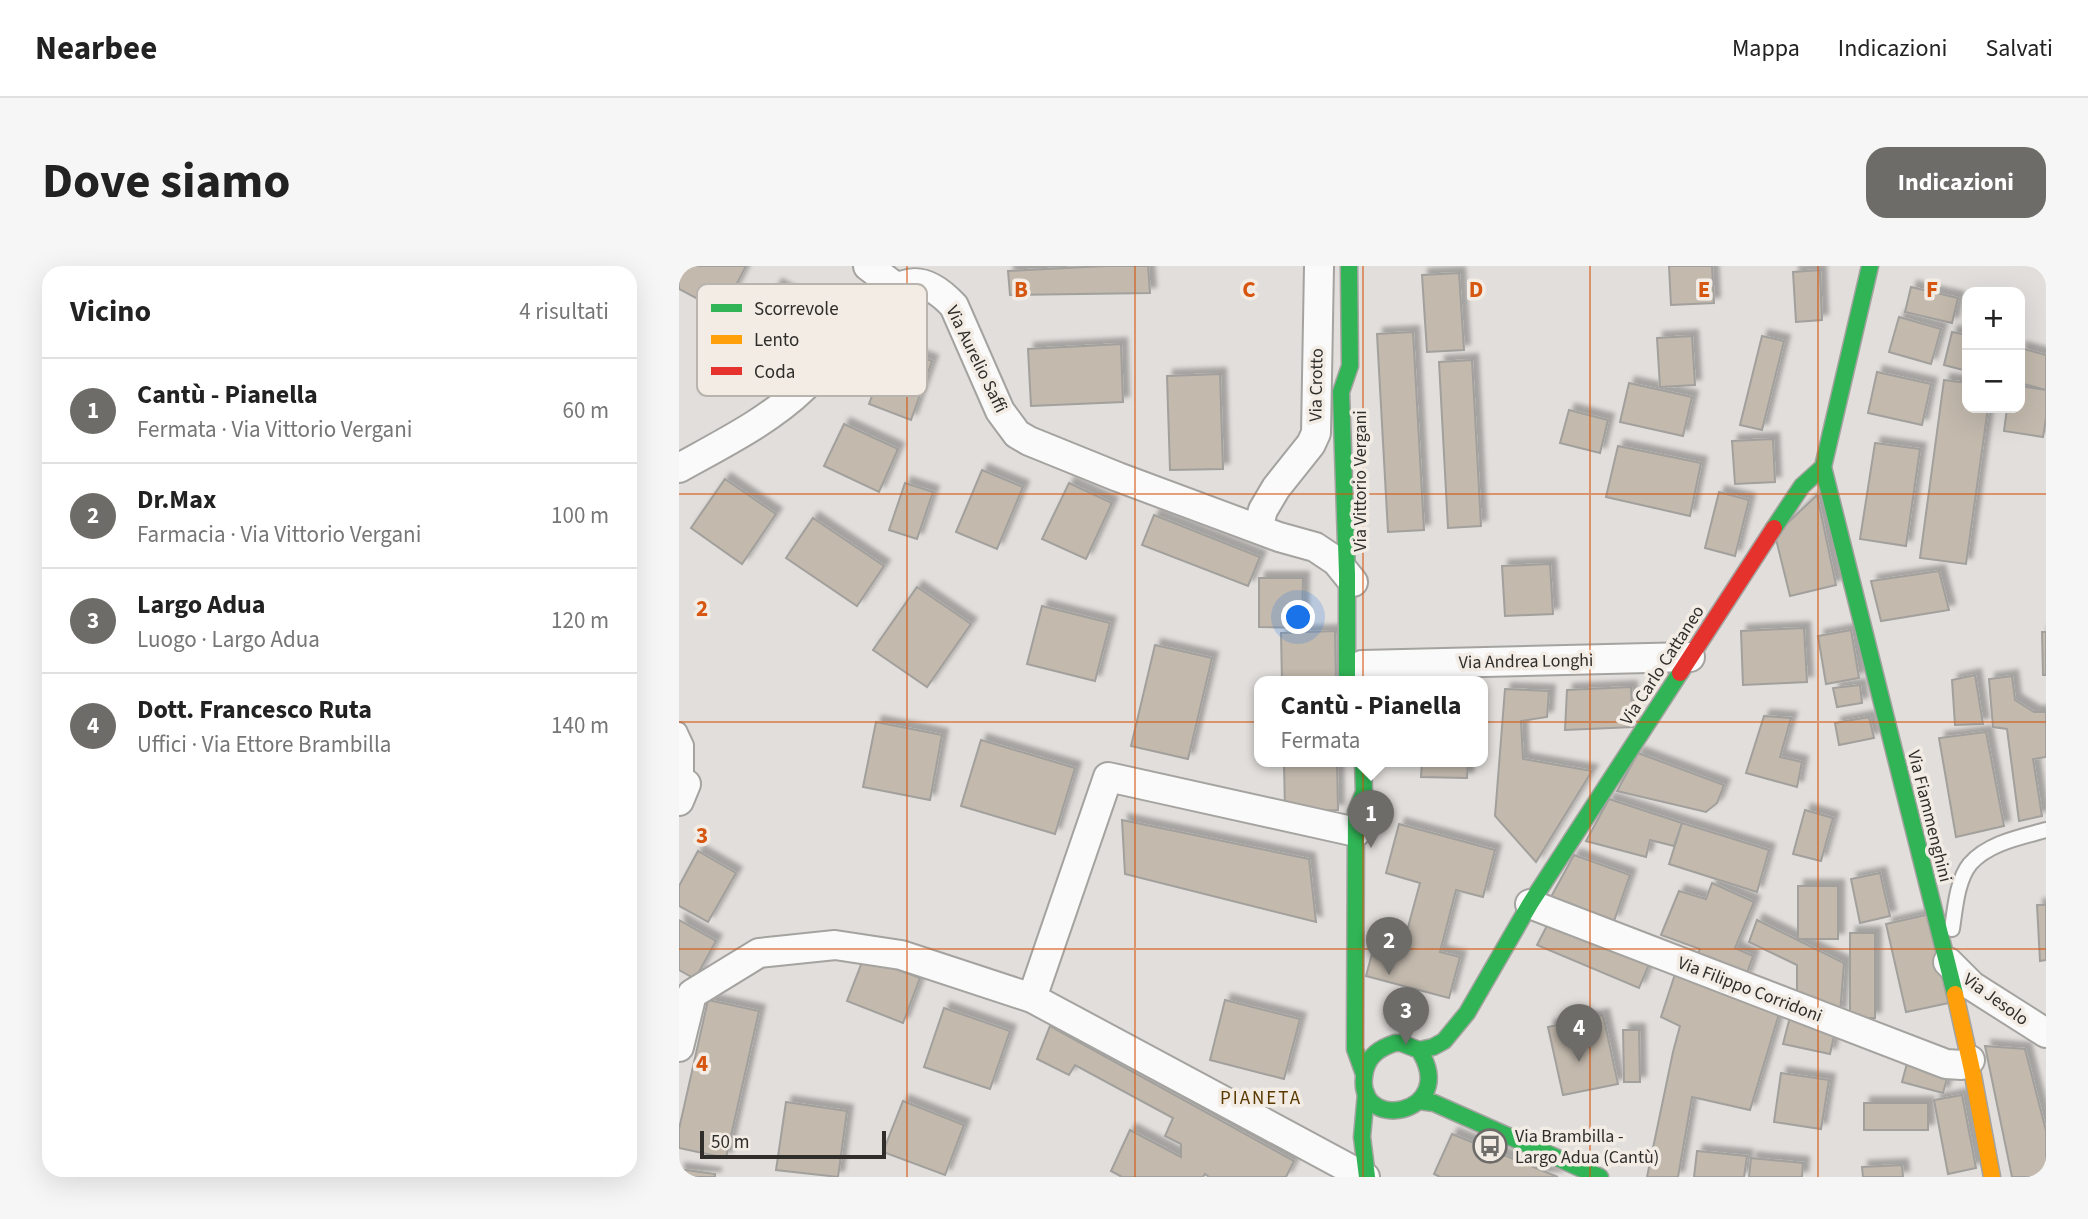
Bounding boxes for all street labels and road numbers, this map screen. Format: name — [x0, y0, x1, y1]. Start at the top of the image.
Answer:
street label: Via Aurelio Saffi — [940, 301, 1013, 417]
street label: Via Crotto — [1303, 348, 1330, 422]
street label: Via Vittorio Vergani — [1348, 410, 1373, 552]
street label: Via Carlo Cattaneo — [1614, 601, 1710, 730]
street label: Via Andrea Longhi — [1458, 648, 1594, 675]
street label: Via Fiammenghini — [1901, 748, 1958, 885]
street label: Via Filippo Corridoni — [1674, 950, 1826, 1029]
street label: Via Jesolo — [1958, 967, 2034, 1032]

